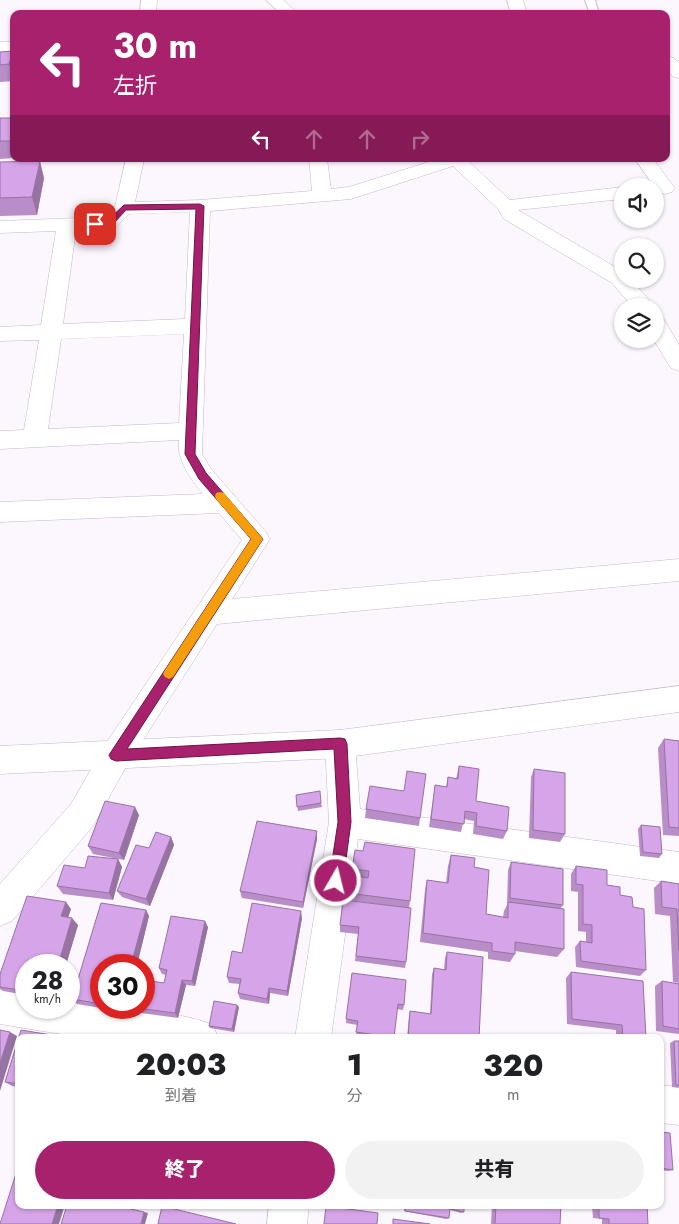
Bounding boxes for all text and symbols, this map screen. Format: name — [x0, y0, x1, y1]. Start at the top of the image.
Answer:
text: 30 m — [113, 21, 197, 71]
icon: left — [30, 30, 95, 95]
text: 左折 — [113, 69, 157, 101]
icon: left — [247, 125, 275, 153]
icon: ahead — [300, 125, 328, 153]
icon: ahead — [353, 125, 381, 153]
icon: right — [406, 125, 434, 153]
map controls — [614, 178, 664, 348]
button: sound — [614, 178, 664, 228]
pin — [74, 203, 116, 245]
icon: arrive — [81, 210, 109, 238]
button: search — [614, 238, 664, 288]
button: layers — [614, 298, 664, 348]
position arrow — [309, 854, 361, 906]
speed limit sign: 30 — [90, 954, 155, 1019]
text: 28 — [31, 962, 64, 998]
text: km/h — [34, 990, 61, 1008]
text: 20:03 — [136, 1043, 226, 1086]
text: 1 — [347, 1043, 363, 1086]
text: 320 — [483, 1044, 543, 1087]
text: m — [507, 1083, 520, 1106]
text: 到着 — [165, 1084, 197, 1107]
text: 分 — [347, 1084, 363, 1107]
button: 終了 — [35, 1141, 335, 1199]
button: 共有 — [345, 1141, 644, 1199]

